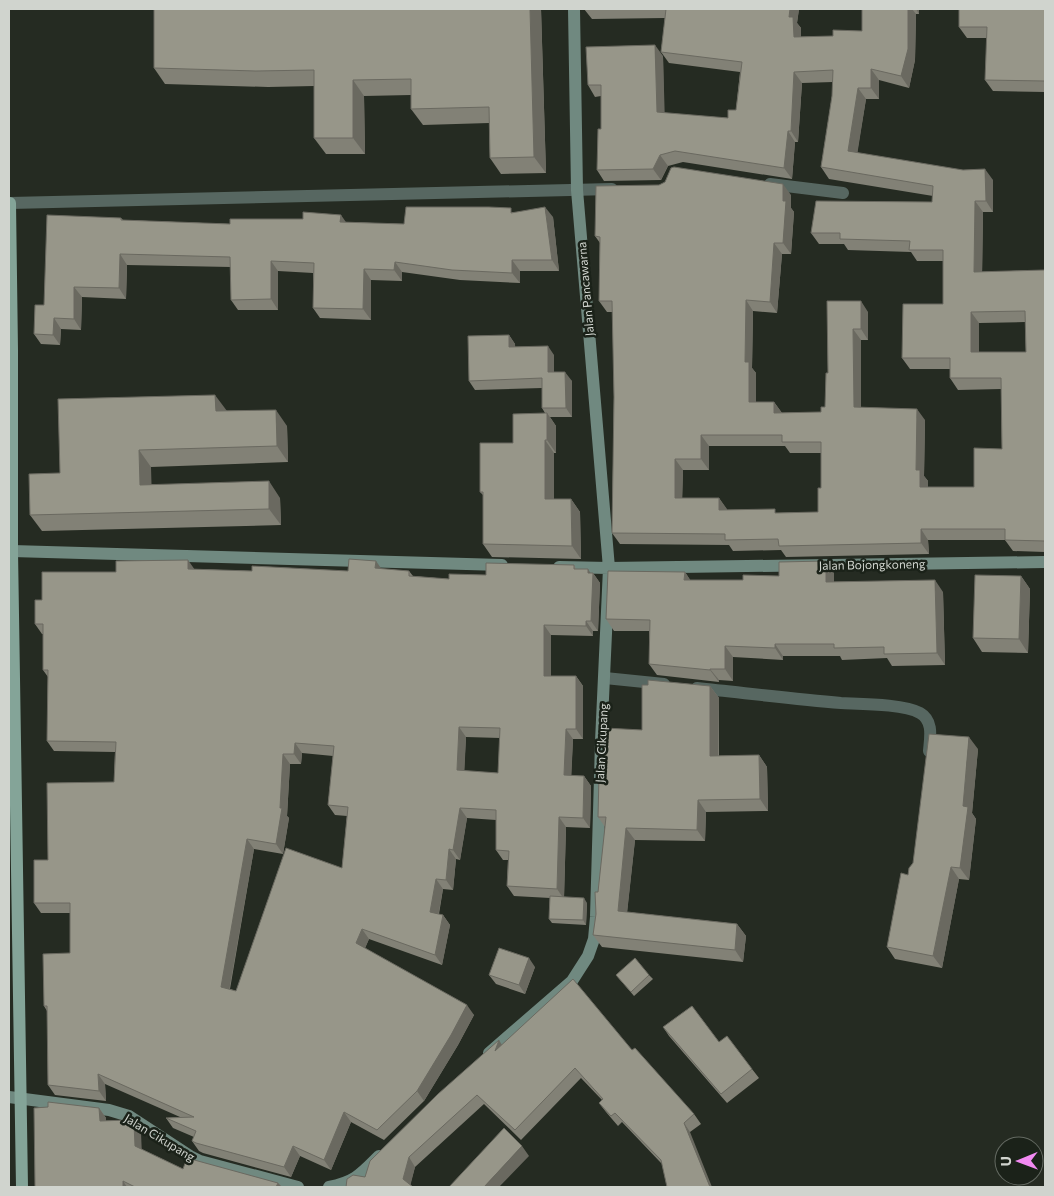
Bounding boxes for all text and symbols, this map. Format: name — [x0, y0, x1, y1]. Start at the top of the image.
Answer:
street label: Jalan Pancawarna — [574, 241, 597, 337]
street label: Jalan Bojongkoneng — [818, 556, 926, 573]
street label: Jalan Cikupang — [592, 702, 611, 783]
street label: Jalan Cikupang — [122, 1111, 198, 1165]
north arrow — [994, 1136, 1044, 1186]
text: U — [997, 1156, 1014, 1166]

